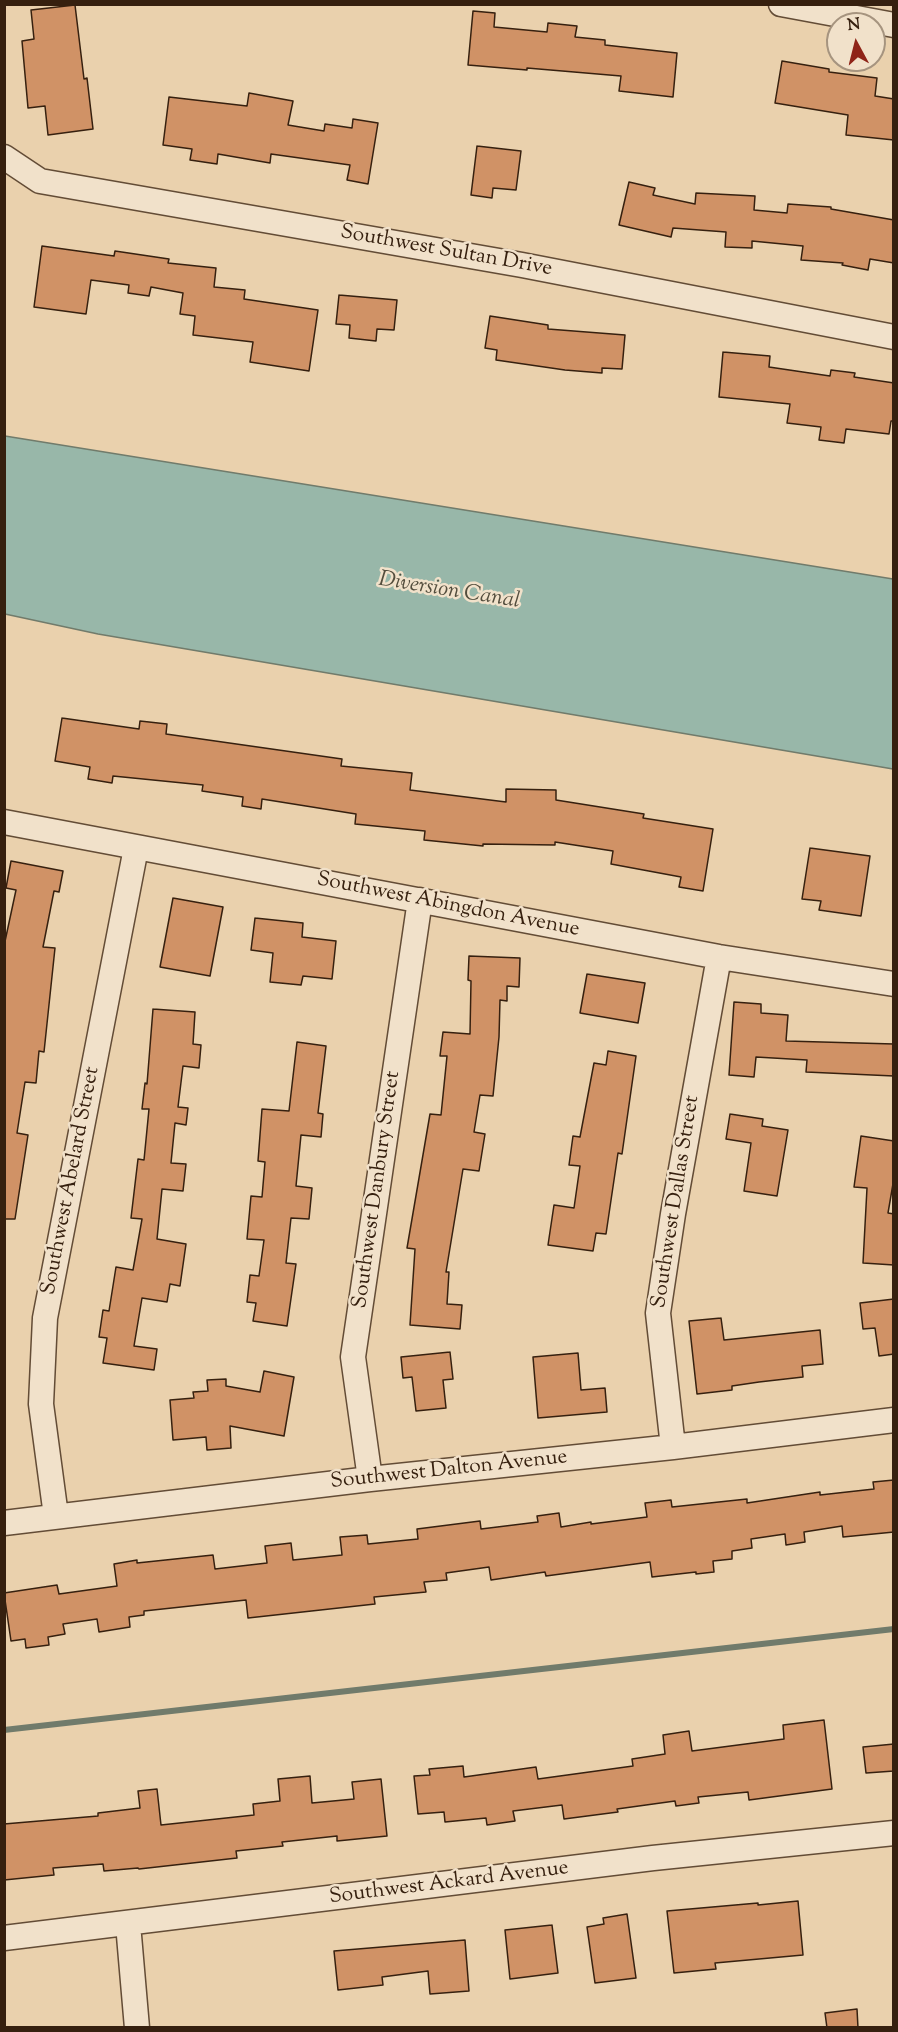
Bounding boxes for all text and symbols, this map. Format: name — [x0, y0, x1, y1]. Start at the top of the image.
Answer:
north arrow — [826, 12, 886, 72]
text: N — [846, 13, 862, 38]
street label: Southwest Sultan Drive — [338, 221, 554, 283]
water label: Diversion Canal — [376, 568, 522, 616]
street label: Southwest Abingdon Avenue — [315, 868, 581, 944]
street label: Southwest Abelard Street — [38, 1065, 106, 1297]
street label: Southwest Danbury Street — [349, 1070, 407, 1310]
street label: Southwest Dallas Street — [648, 1094, 706, 1310]
street label: Southwest Dalton Avenue — [329, 1446, 569, 1496]
street label: Southwest Ackard Avenue — [328, 1857, 570, 1911]

